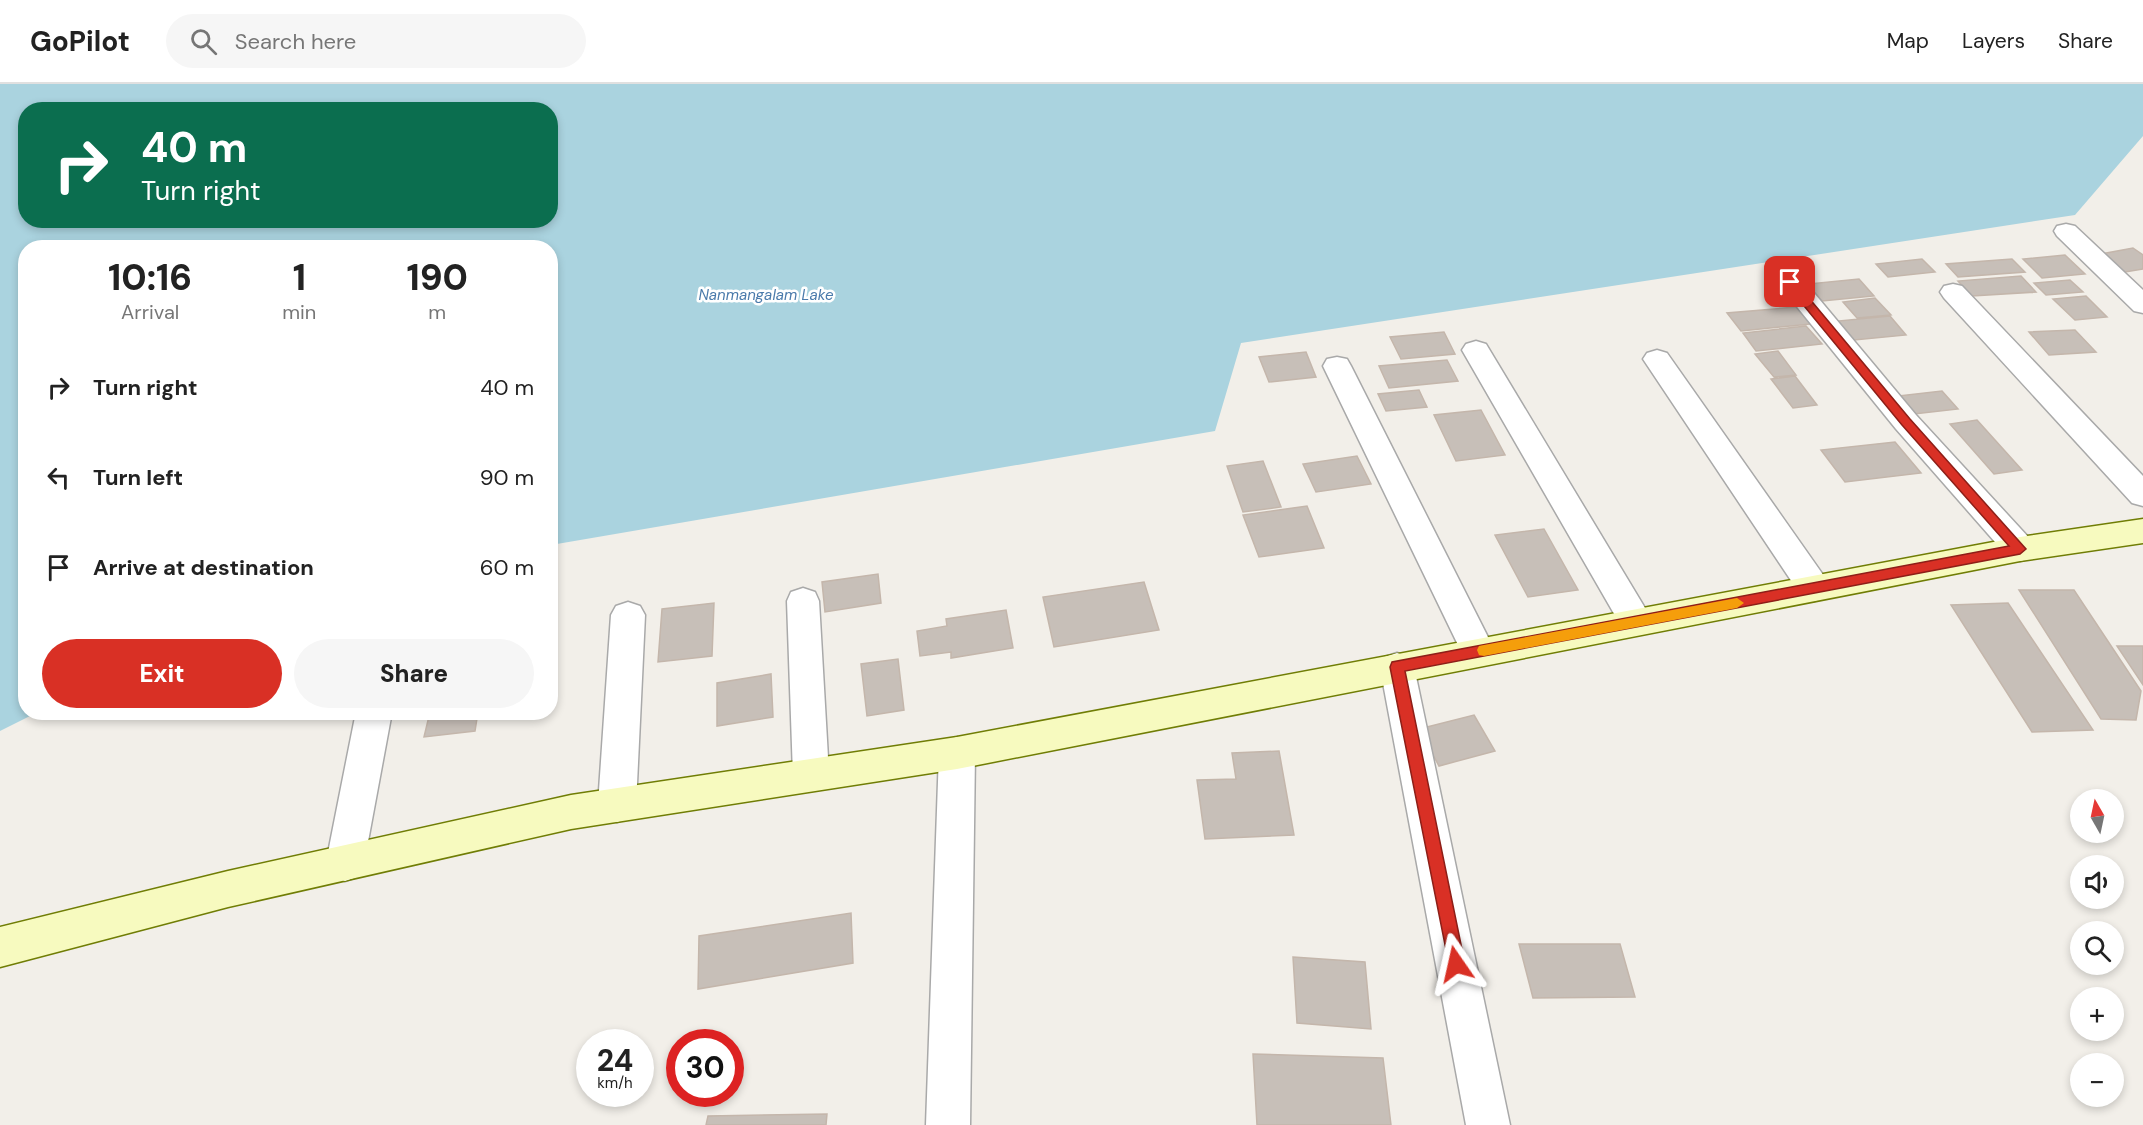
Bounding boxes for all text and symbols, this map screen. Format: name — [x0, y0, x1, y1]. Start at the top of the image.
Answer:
search box — [166, 14, 586, 68]
text: GoPilot — [30, 23, 130, 60]
icon: search — [187, 25, 220, 58]
text: Search here — [235, 27, 356, 56]
text: Map — [1887, 27, 1929, 55]
text: Layers — [1962, 27, 2025, 55]
text: Share — [2058, 27, 2113, 55]
text: 40 m — [141, 120, 247, 175]
icon: right — [42, 126, 120, 204]
text: Turn right — [141, 173, 261, 208]
text: 10:16 — [108, 254, 192, 301]
text: 1 — [293, 254, 306, 301]
text: 190 — [406, 254, 468, 301]
pin — [1764, 256, 1815, 307]
icon: arrive — [1773, 265, 1806, 298]
water label: Nanmangalam Lake — [698, 285, 834, 305]
text: Arrival — [121, 299, 179, 325]
text: min — [282, 299, 316, 325]
text: m — [428, 299, 446, 325]
icon: right — [42, 371, 75, 404]
text: Turn right — [93, 373, 198, 402]
text: 40 m — [480, 373, 534, 402]
icon: left — [42, 461, 75, 494]
text: Turn left — [93, 463, 183, 492]
text: 90 m — [480, 463, 534, 492]
icon: arrive — [42, 551, 75, 584]
text: Arrive at destination — [93, 553, 314, 582]
text: 60 m — [480, 553, 534, 582]
button: Exit — [42, 639, 282, 708]
button: Share — [294, 639, 534, 708]
north arrow — [2070, 789, 2124, 843]
map controls — [2070, 789, 2124, 1107]
button: sound — [2070, 855, 2124, 909]
button: search — [2070, 921, 2124, 975]
position arrow — [1424, 932, 1488, 996]
button: + — [2070, 987, 2124, 1041]
speed limit sign: 30 — [666, 1029, 744, 1107]
text: 24 — [597, 1041, 633, 1080]
button: − — [2070, 1053, 2124, 1107]
text: km/h — [597, 1073, 633, 1093]

